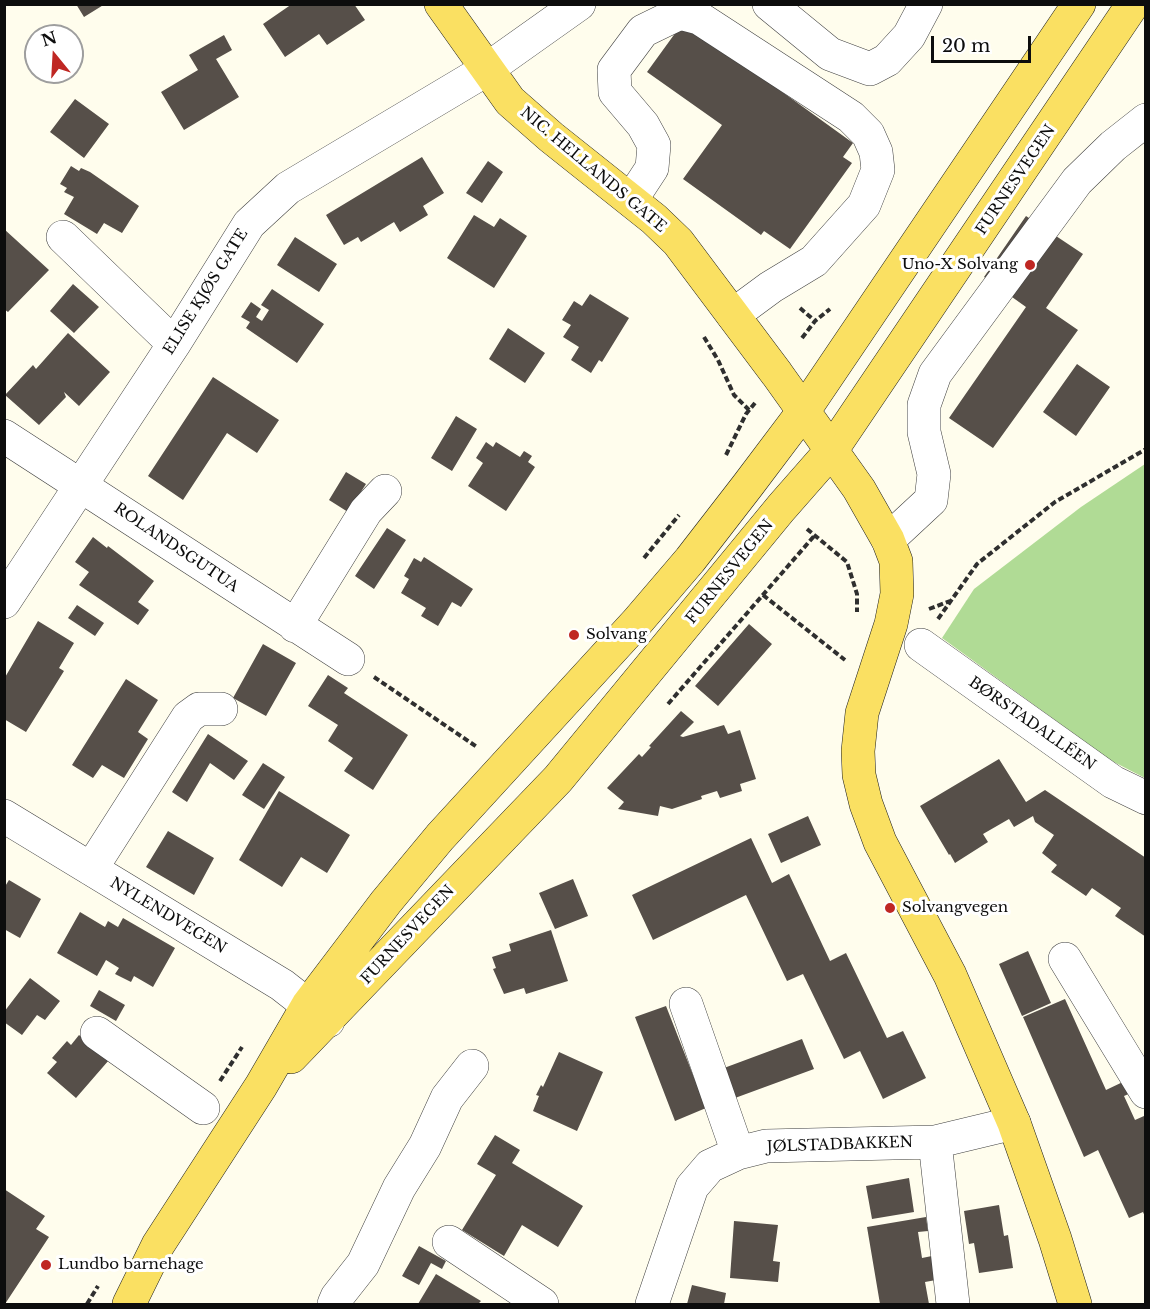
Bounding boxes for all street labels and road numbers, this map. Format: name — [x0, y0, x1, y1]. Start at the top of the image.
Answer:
street label: NIC. HELLANDS GATE — [516, 104, 670, 236]
street label: FURNESVEGEN — [973, 122, 1059, 238]
street label: ELISE KJØS GATE — [160, 226, 252, 358]
street label: ROLANDSGUTUA — [110, 500, 242, 596]
street label: FURNESVEGEN — [682, 516, 778, 628]
street label: BØRSTADALLÉEN — [965, 673, 1099, 775]
street label: NYLENDVEGEN — [106, 874, 230, 958]
street label: FURNESVEGEN — [357, 882, 459, 988]
street label: JØLSTADBAKKEN — [766, 1133, 914, 1157]

